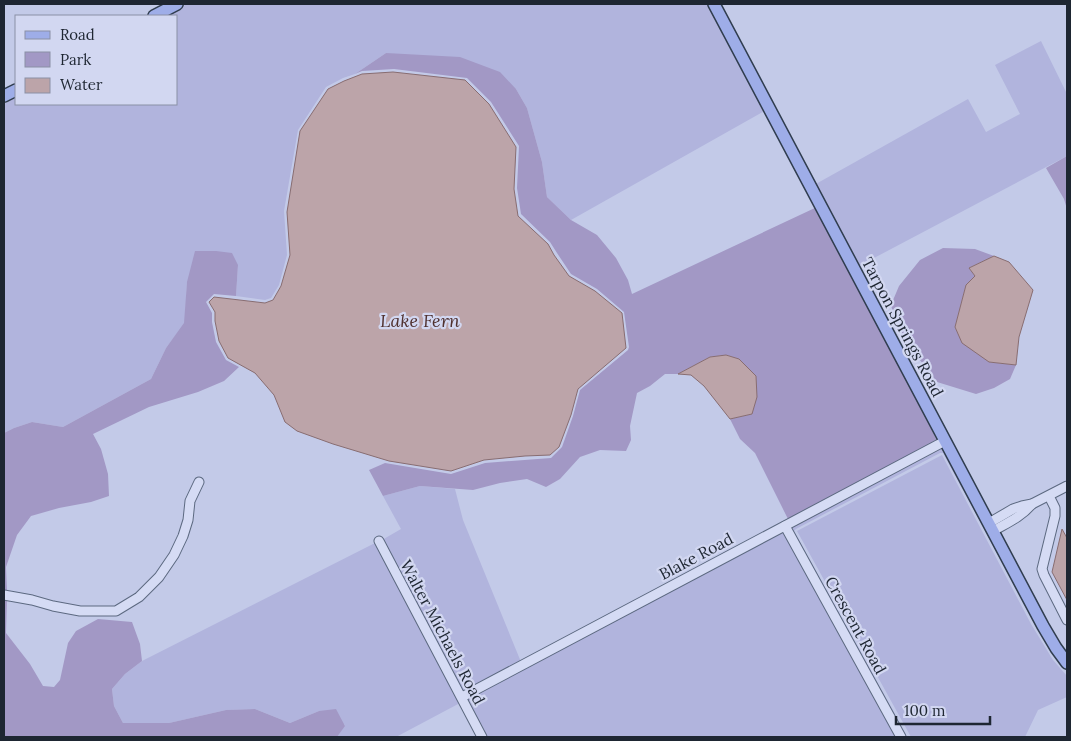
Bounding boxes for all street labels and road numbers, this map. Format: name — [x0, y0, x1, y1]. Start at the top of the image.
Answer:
street label: Tarpon Springs Road — [858, 254, 948, 401]
street label: Blake Road — [656, 528, 737, 584]
street label: Walter Michaels Road — [396, 556, 490, 708]
street label: Crescent Road — [821, 573, 891, 678]

